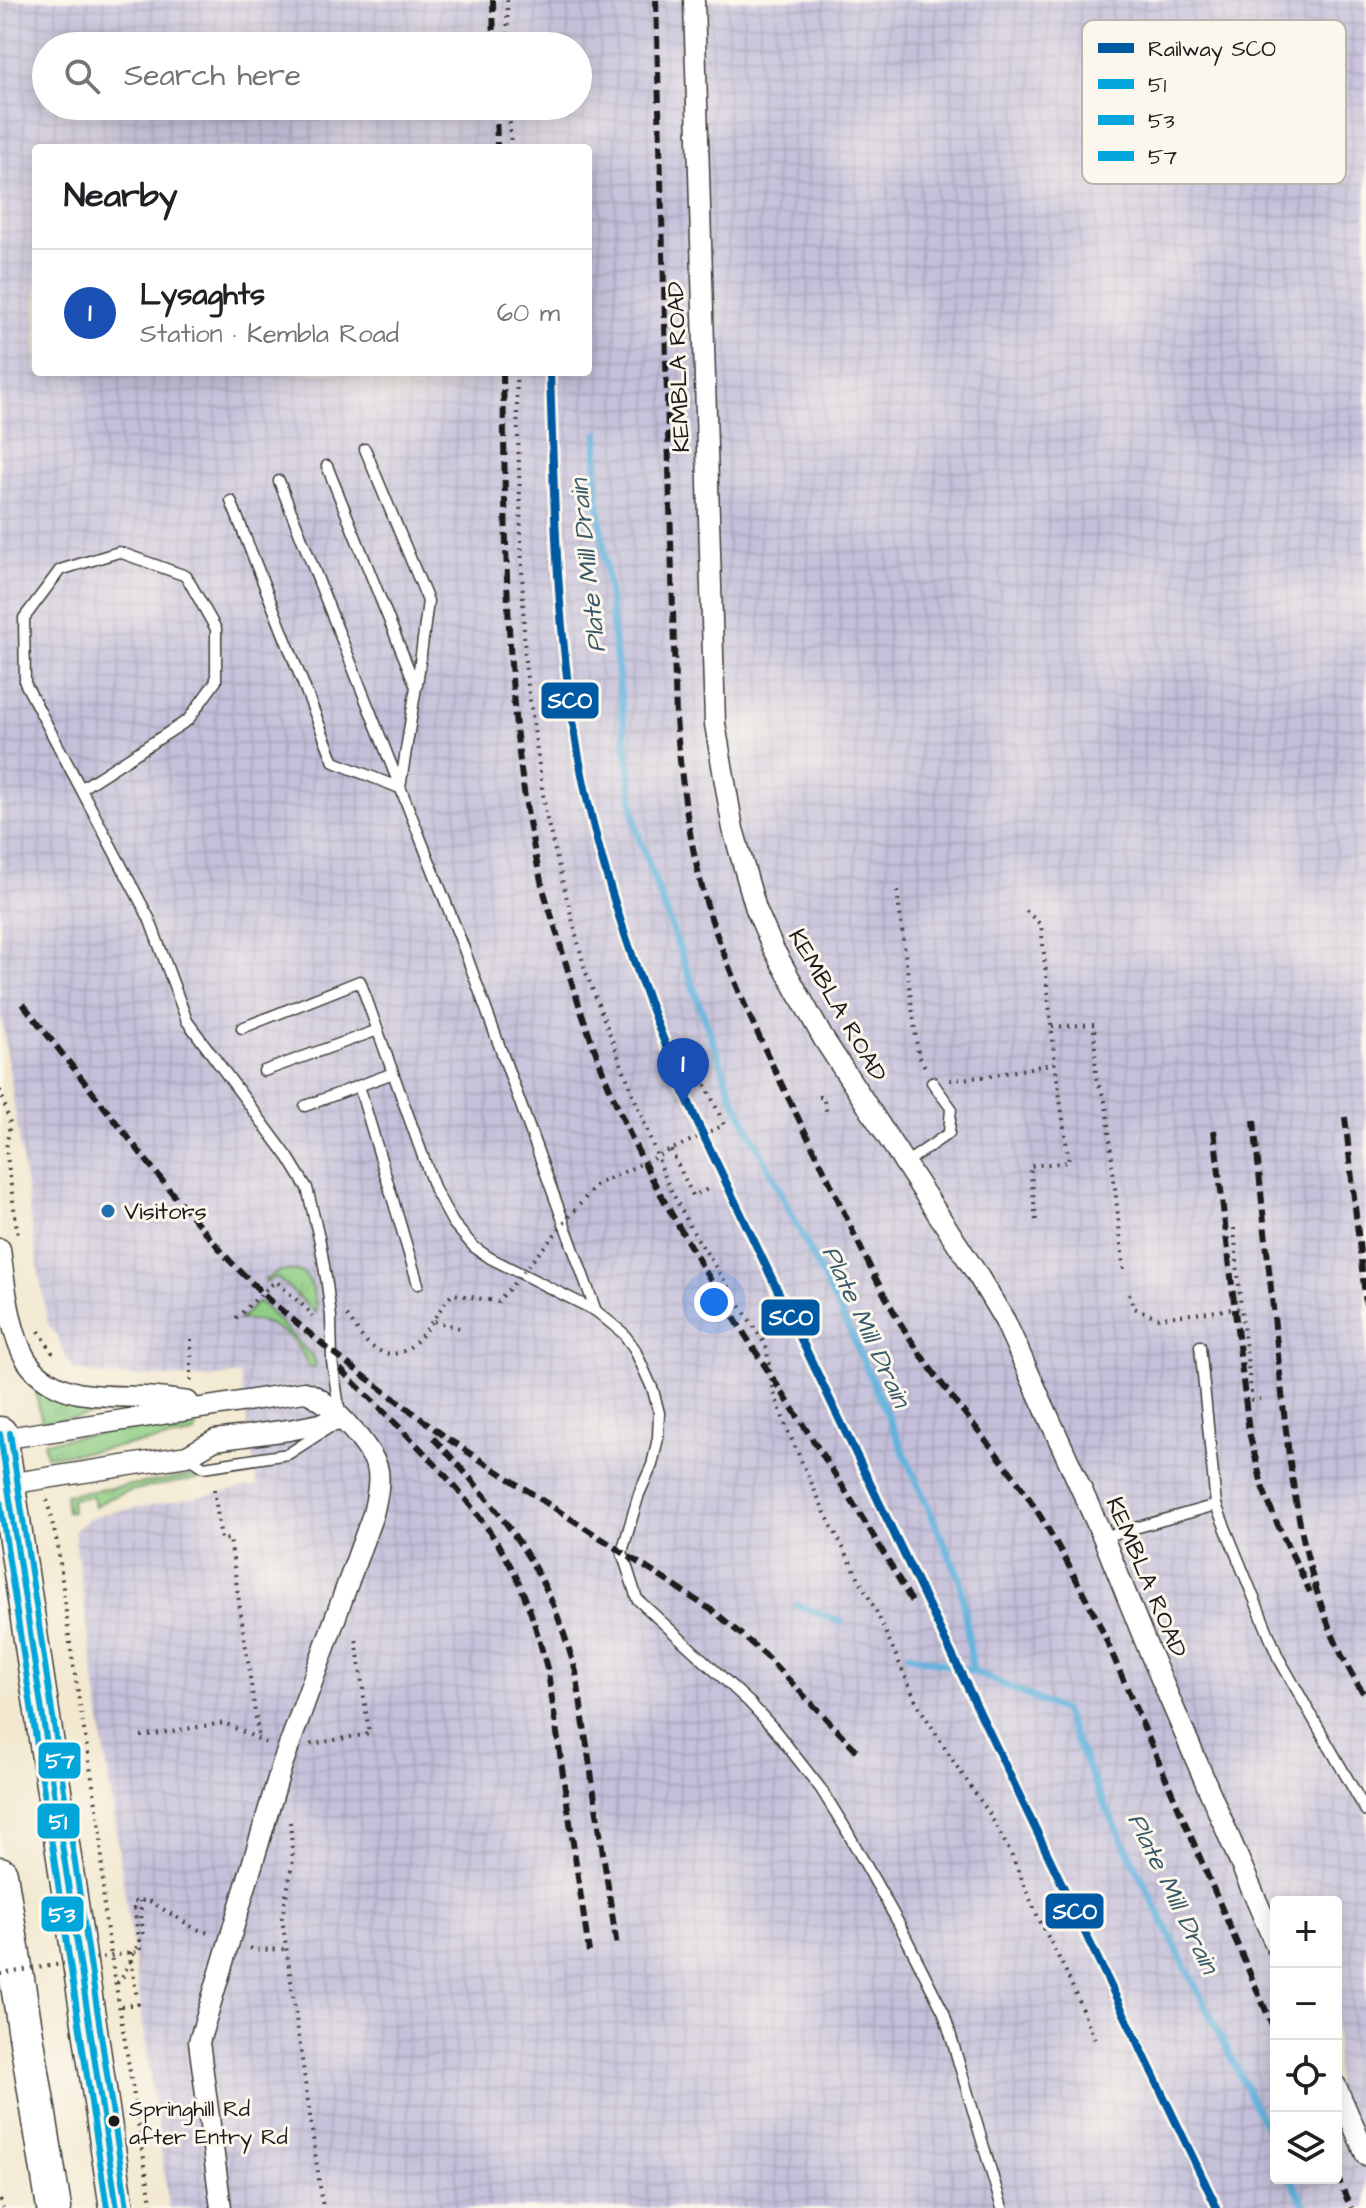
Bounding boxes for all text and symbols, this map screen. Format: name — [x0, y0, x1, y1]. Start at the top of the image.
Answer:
legend — [1082, 20, 1346, 184]
search box — [32, 32, 592, 120]
text: Railway SCO — [1148, 34, 1276, 66]
icon: search — [60, 54, 104, 98]
text: Search here — [124, 55, 301, 97]
text: 51 — [1148, 70, 1167, 101]
text: 53 — [1148, 106, 1175, 137]
text: 57 — [1148, 142, 1178, 173]
text: Nearby — [64, 172, 178, 220]
text: Lysaghts — [140, 274, 265, 316]
street label: KEMBLA ROAD — [659, 281, 699, 453]
text: 1 — [88, 295, 92, 331]
text: 60 m — [497, 295, 560, 331]
text: Station · Kembla Road — [140, 316, 399, 352]
water label: Plate Mill Drain — [561, 475, 615, 654]
line badge: SCO — [540, 681, 600, 720]
text: SCO — [547, 686, 592, 717]
street label: KEMBLA ROAD — [780, 923, 895, 1088]
pin: 1 — [657, 1038, 709, 1104]
place label: Visitors — [124, 1195, 207, 1229]
marker: Visitors — [99, 1202, 117, 1220]
water label: Plate Mill Drain — [813, 1240, 920, 1415]
your location — [694, 1282, 734, 1322]
line badge: SCO — [760, 1298, 821, 1337]
text: SCO — [768, 1303, 813, 1334]
street label: KEMBLA ROAD — [1097, 1492, 1195, 1663]
line badge: 57 — [37, 1741, 82, 1780]
text: 57 — [45, 1746, 75, 1777]
line badge: 51 — [36, 1802, 81, 1840]
text: 51 — [49, 1807, 67, 1838]
water label: Plate Mill Drain — [1119, 1807, 1228, 1981]
line badge: SCO — [1044, 1892, 1105, 1930]
line badge: 53 — [40, 1895, 85, 1933]
map controls — [1270, 1896, 1342, 2184]
button: + — [1270, 1896, 1342, 1968]
text: SCO — [1052, 1897, 1097, 1928]
text: 53 — [49, 1900, 76, 1931]
button: − — [1270, 1968, 1342, 2040]
button: locate — [1270, 2040, 1342, 2112]
place label: Springhill Rd after Entry Rd — [129, 2094, 288, 2154]
button: layers — [1270, 2112, 1342, 2184]
marker: Springhill Rd after Entry Rd — [106, 2113, 122, 2129]

